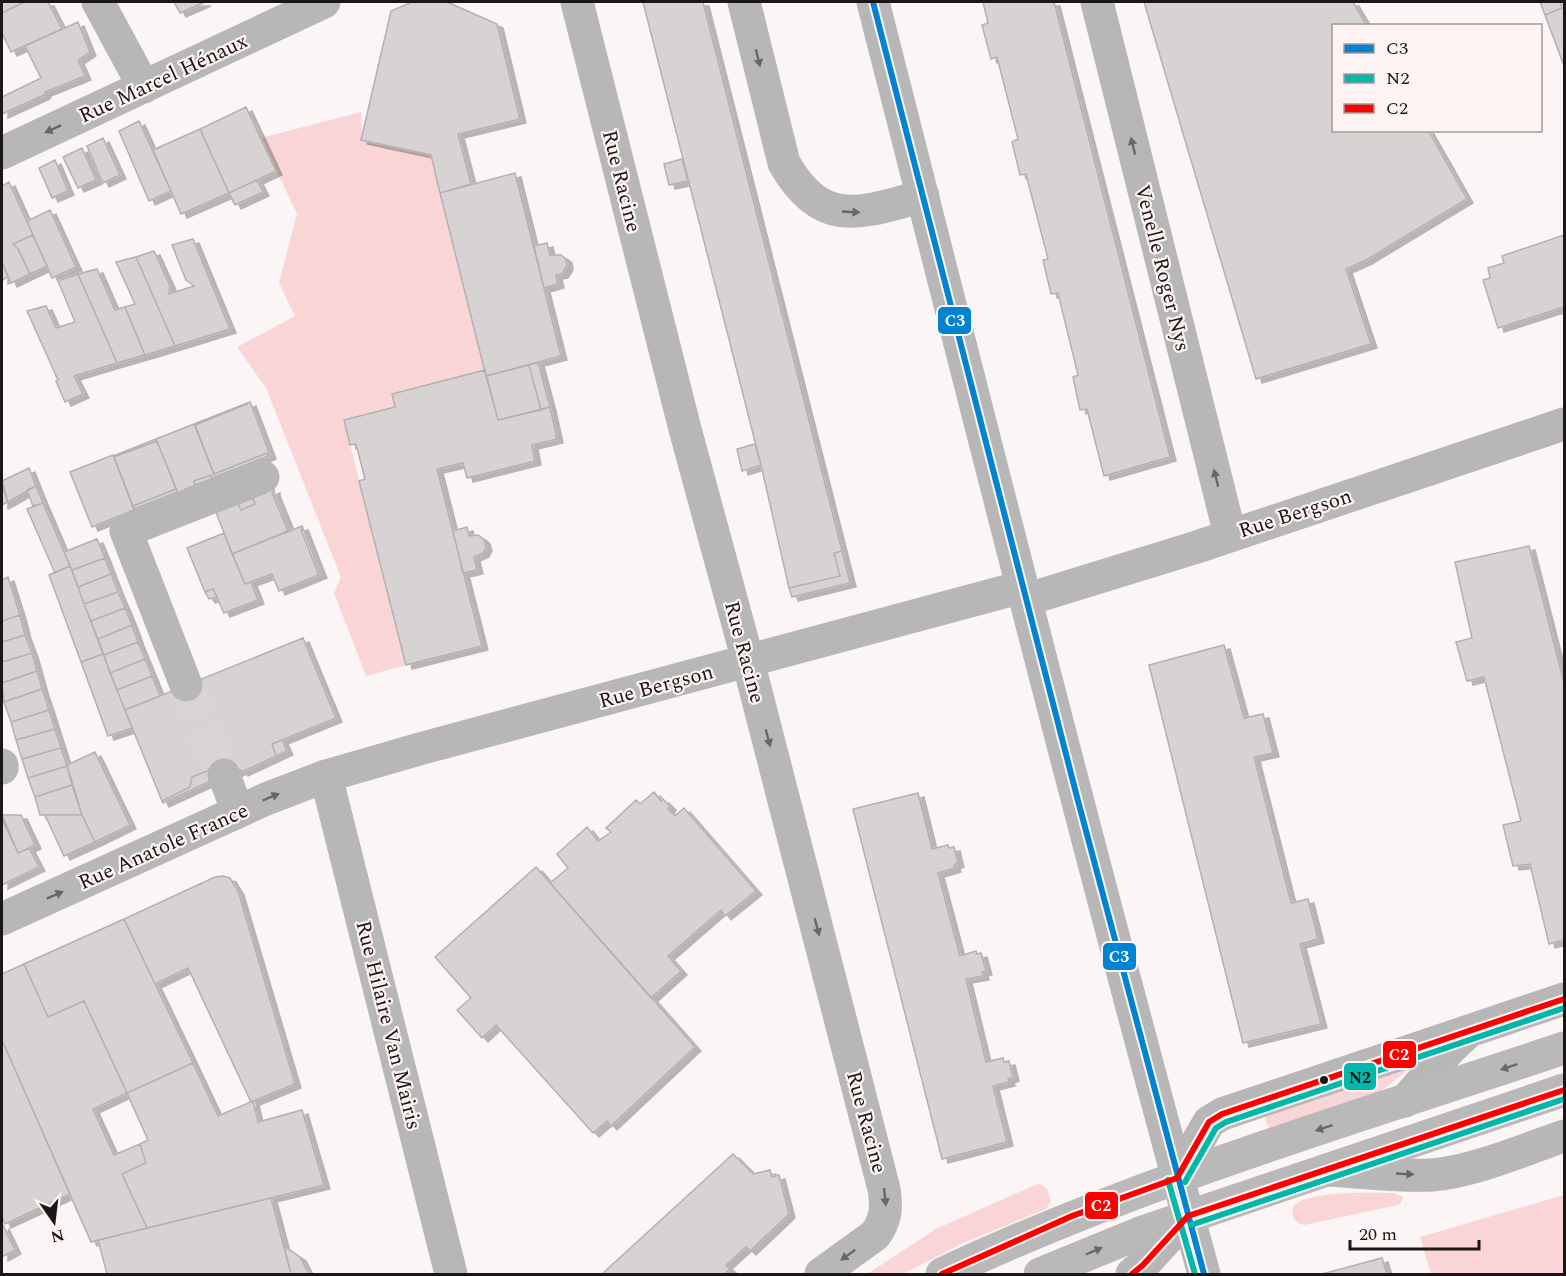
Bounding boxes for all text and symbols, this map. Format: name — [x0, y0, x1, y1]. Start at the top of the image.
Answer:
legend — [1332, 24, 1542, 132]
street label: Rue Marcel Hénaux — [74, 26, 253, 132]
text: C3 — [1386, 35, 1408, 62]
one-way arrow — [753, 49, 763, 67]
text: N2 — [1386, 65, 1409, 92]
text: C2 — [1386, 95, 1408, 122]
one-way arrow — [44, 125, 61, 134]
street label: Rue Racine — [593, 127, 649, 236]
one-way arrow — [1128, 137, 1138, 155]
street label: Venelle Roger Nys — [1126, 181, 1198, 355]
one-way arrow — [841, 207, 860, 216]
line badge: C3 — [937, 306, 972, 335]
text: C3 — [945, 309, 965, 333]
one-way arrow — [1210, 469, 1220, 487]
street label: Rue Bergson — [1234, 481, 1356, 547]
street label: Rue Racine — [715, 598, 773, 707]
street label: Rue Bergson — [595, 656, 717, 718]
one-way arrow — [763, 729, 773, 747]
one-way arrow — [262, 792, 280, 802]
street label: Rue Anatole France — [73, 795, 254, 899]
one-way arrow — [46, 890, 64, 900]
street label: Rue Hilaire Van Mairis — [347, 917, 430, 1133]
one-way arrow — [812, 918, 822, 936]
line badge: C3 — [1102, 942, 1137, 971]
text: C3 — [1109, 945, 1129, 969]
line badge: C2 — [1382, 1040, 1417, 1069]
text: C2 — [1389, 1043, 1409, 1067]
line badge: N2 — [1343, 1062, 1377, 1091]
one-way arrow — [1500, 1062, 1518, 1072]
text: N2 — [1349, 1066, 1371, 1090]
street label: Rue Racine — [837, 1068, 895, 1177]
unlabelled marker — [1318, 1074, 1330, 1086]
one-way arrow — [1315, 1124, 1333, 1134]
one-way arrow — [1395, 1169, 1414, 1179]
one-way arrow — [880, 1188, 890, 1207]
line badge: C2 — [1084, 1191, 1119, 1220]
north arrow — [24, 1192, 84, 1252]
text: C2 — [1091, 1194, 1111, 1218]
scale bar — [1350, 1213, 1479, 1251]
text: 20 m — [1359, 1221, 1397, 1248]
text: N — [48, 1222, 67, 1249]
one-way arrow — [1085, 1246, 1103, 1256]
one-way arrow — [840, 1249, 856, 1261]

